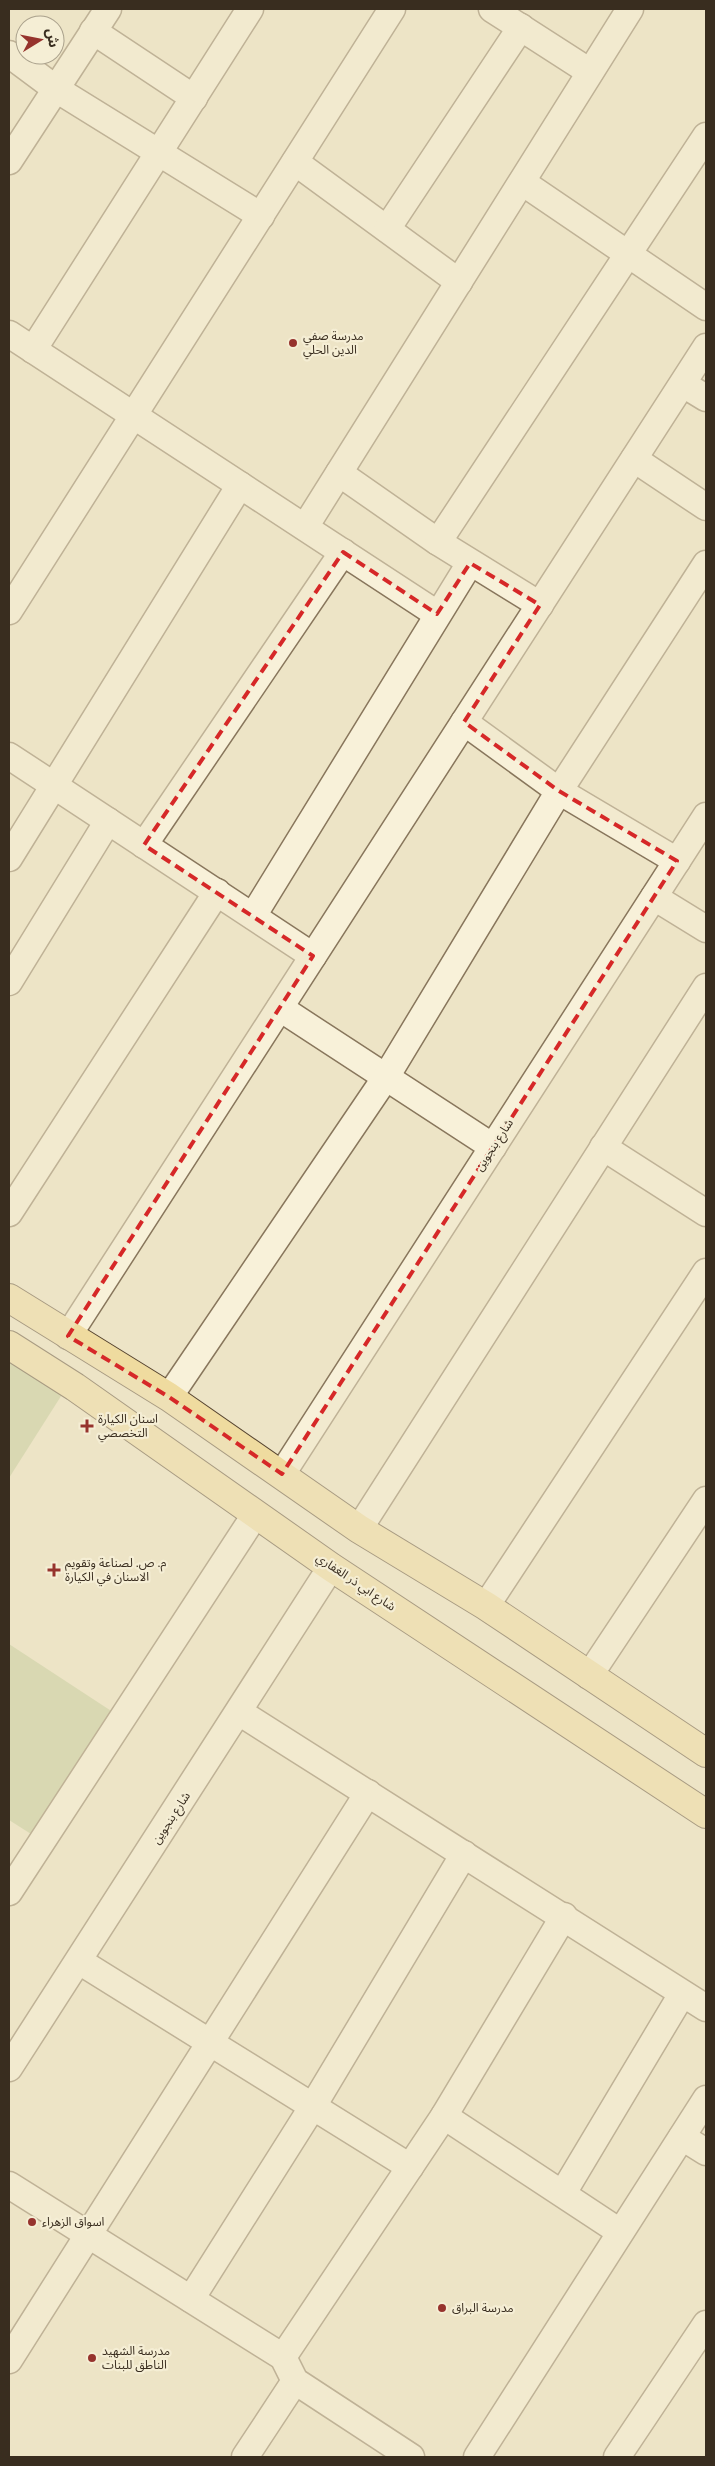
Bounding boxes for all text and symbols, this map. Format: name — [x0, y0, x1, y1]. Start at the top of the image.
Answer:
north arrow — [15, 15, 65, 65]
text: ش — [43, 27, 61, 49]
place label: مدرسة صفي الدين الحلي — [303, 329, 364, 360]
marker: مدرسة صفي الدين الحلي — [287, 337, 299, 349]
street label: شارع بنجوين — [472, 1116, 518, 1175]
place label: اسنان الكيارة التخصصي — [98, 1412, 158, 1443]
marker: اسنان الكيارة التخصصي — [80, 1419, 94, 1433]
street label: شارع ابي ذر الغفاري — [312, 1550, 398, 1616]
place label: م. ص. لصناعة وتقويم الاسنان في الكيارة — [65, 1556, 167, 1587]
marker: م. ص. لصناعة وتقويم الاسنان في الكيارة — [47, 1563, 61, 1577]
street label: شارع بنجوين — [149, 1789, 195, 1848]
place label: اسواق الزهراء — [42, 2215, 105, 2229]
marker: اسواق الزهراء — [26, 2216, 38, 2228]
place label: مدرسة البراق — [452, 2301, 514, 2315]
marker: مدرسة البراق — [436, 2302, 448, 2314]
place label: مدرسة الشهيد الناطق للبنات — [102, 2344, 170, 2373]
marker: مدرسة الشهيد الناطق للبنات — [86, 2352, 98, 2364]

